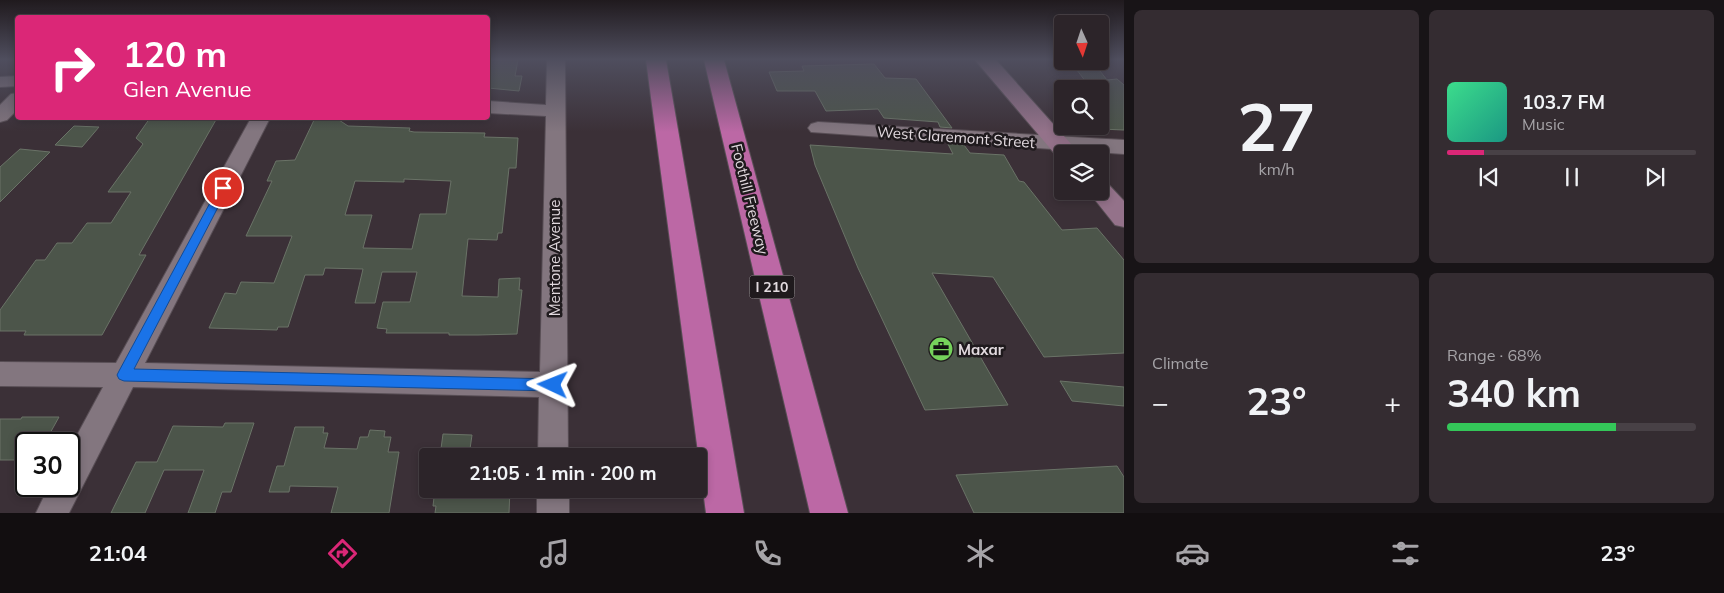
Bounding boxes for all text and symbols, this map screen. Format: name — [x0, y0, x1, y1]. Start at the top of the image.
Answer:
north arrow — [1054, 15, 1109, 70]
map controls — [1054, 15, 1109, 200]
text: 120 m — [123, 32, 227, 76]
icon: right — [40, 35, 105, 100]
text: Glen Avenue — [123, 75, 252, 103]
button: search — [1054, 80, 1109, 135]
text: 27 — [1237, 86, 1316, 167]
text: 103.7 FM — [1522, 90, 1605, 114]
text: Music — [1522, 114, 1565, 134]
street label: West Claremont Street — [877, 122, 1035, 152]
street label: Foothill Freeway — [727, 142, 773, 256]
button: layers — [1054, 145, 1109, 200]
text: km/h — [1258, 159, 1295, 179]
icon: previous — [1475, 163, 1503, 191]
icon: pause — [1558, 163, 1586, 191]
icon: next — [1641, 163, 1669, 191]
pin — [202, 167, 244, 209]
icon: arrive — [209, 174, 237, 202]
street label: Mentone Avenue — [545, 200, 564, 316]
road number: I 210 — [750, 276, 794, 298]
office icon: Maxar — [928, 336, 954, 362]
place label: Maxar — [958, 340, 1004, 359]
text: Range · 68% — [1447, 345, 1542, 365]
text: Climate — [1152, 353, 1208, 373]
position arrow — [526, 358, 578, 410]
text: 340 km — [1447, 369, 1581, 417]
text: 23° — [1246, 377, 1307, 425]
text: − — [1152, 385, 1169, 420]
text: + — [1384, 385, 1401, 420]
speed limit sign: 30 — [15, 432, 80, 497]
text: 21:05 · 1 min · 200 m — [469, 461, 657, 485]
icon: directions — [325, 536, 360, 571]
icon: music — [537, 536, 572, 571]
icon: phone — [750, 536, 785, 571]
icon: climate — [963, 536, 998, 571]
icon: car — [1175, 536, 1210, 571]
icon: filters — [1388, 536, 1423, 571]
text: 21:04 — [89, 539, 147, 567]
text: 23° — [1600, 539, 1635, 567]

